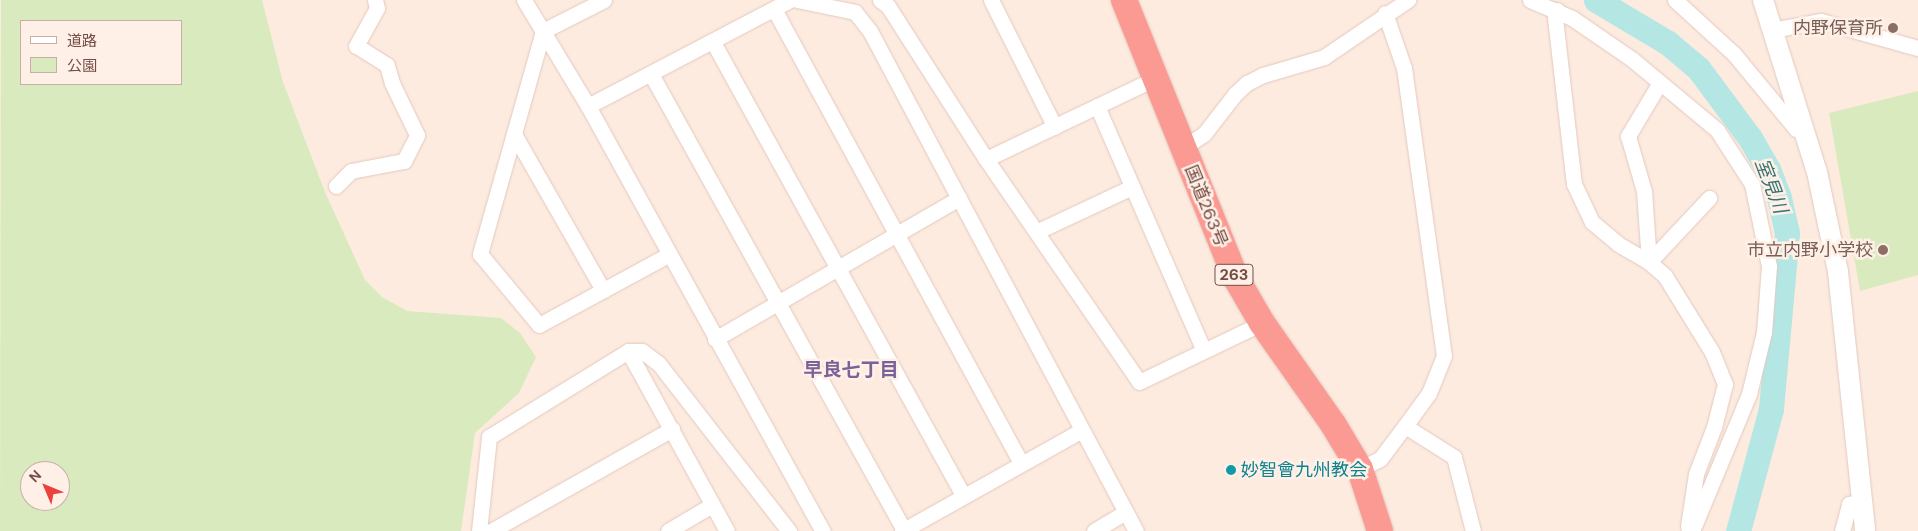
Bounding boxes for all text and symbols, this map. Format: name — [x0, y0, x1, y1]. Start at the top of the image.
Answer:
place label: 内野保育所 — [1793, 17, 1883, 39]
legend — [20, 20, 182, 85]
marker: 内野保育所 — [1887, 22, 1899, 34]
text: 道路 — [67, 31, 97, 51]
text: 公園 — [67, 56, 97, 76]
water label: 室見川 — [1750, 155, 1792, 217]
street label: 国道263号 — [1180, 162, 1232, 250]
place label: 市立内野小学校 — [1747, 239, 1873, 261]
marker: 市立内野小学校 — [1877, 244, 1889, 256]
road number: 263 — [1214, 262, 1254, 288]
district label: 早良七丁目 — [804, 359, 898, 381]
place label: 妙智會九州教会 — [1241, 459, 1367, 481]
north arrow — [20, 461, 70, 511]
marker: 妙智會九州教会 — [1225, 464, 1237, 476]
text: N — [25, 466, 45, 486]

